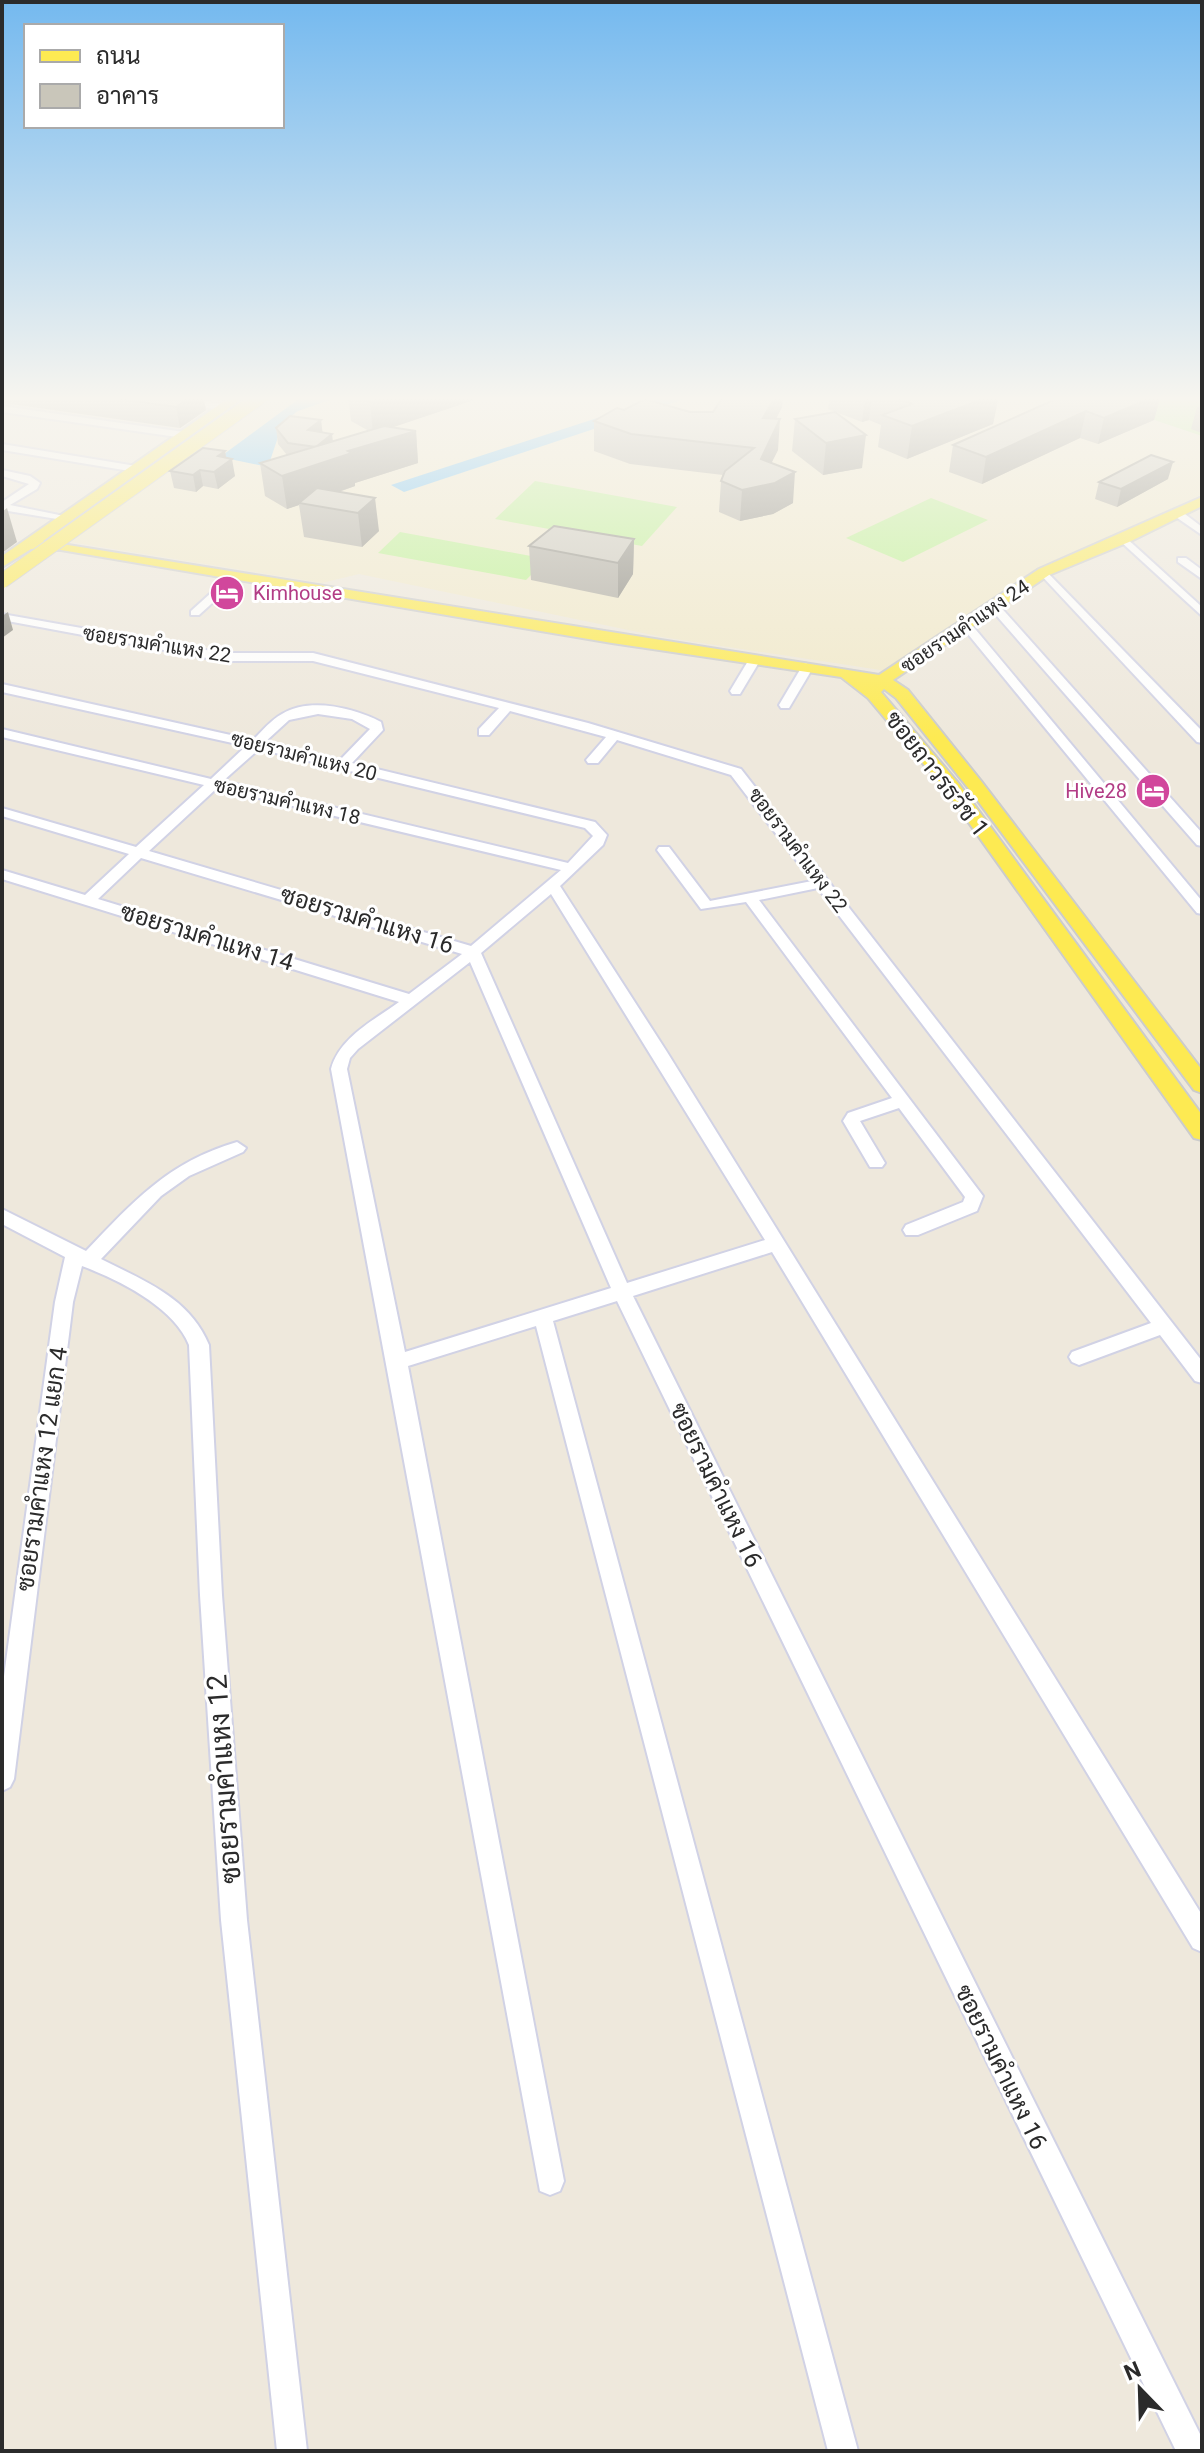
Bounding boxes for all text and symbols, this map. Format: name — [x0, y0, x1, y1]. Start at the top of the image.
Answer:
legend — [24, 24, 284, 128]
text: ถนน — [96, 42, 141, 70]
text: อาคาร — [96, 82, 159, 110]
hotel icon: Kimhouse — [208, 574, 246, 612]
street label: ซอยรามคำแหง 24 — [896, 574, 1034, 678]
place label: Kimhouse — [253, 581, 342, 605]
street label: ซอยรามคำแหง 22 — [81, 620, 233, 668]
street label: ซอยถาวรธวัช 1 — [879, 706, 995, 842]
street label: ซอยรามคำแหง 20 — [228, 726, 380, 786]
street label: ซอยรามคำแหง 18 — [211, 772, 363, 830]
hotel icon: Hive28 — [1134, 772, 1172, 810]
place label: Hive28 — [1065, 779, 1127, 803]
street label: ซอยรามคำแหง 22 — [743, 783, 853, 917]
street label: ซอยรามคำแหง 16 — [277, 880, 457, 960]
street label: ซอยรามคำแหง 14 — [117, 897, 297, 977]
street label: ซอยรามคำแหง 12 แยก 4 — [11, 1345, 73, 1593]
street label: ซอยรามคำแหง 16 — [664, 1398, 768, 1572]
street label: ซอยรามคำแหง 12 — [200, 1673, 248, 1885]
street label: ซอยรามคำแหง 16 — [949, 1980, 1053, 2154]
north arrow — [1100, 2349, 1180, 2429]
text: N — [1120, 2357, 1144, 2386]

